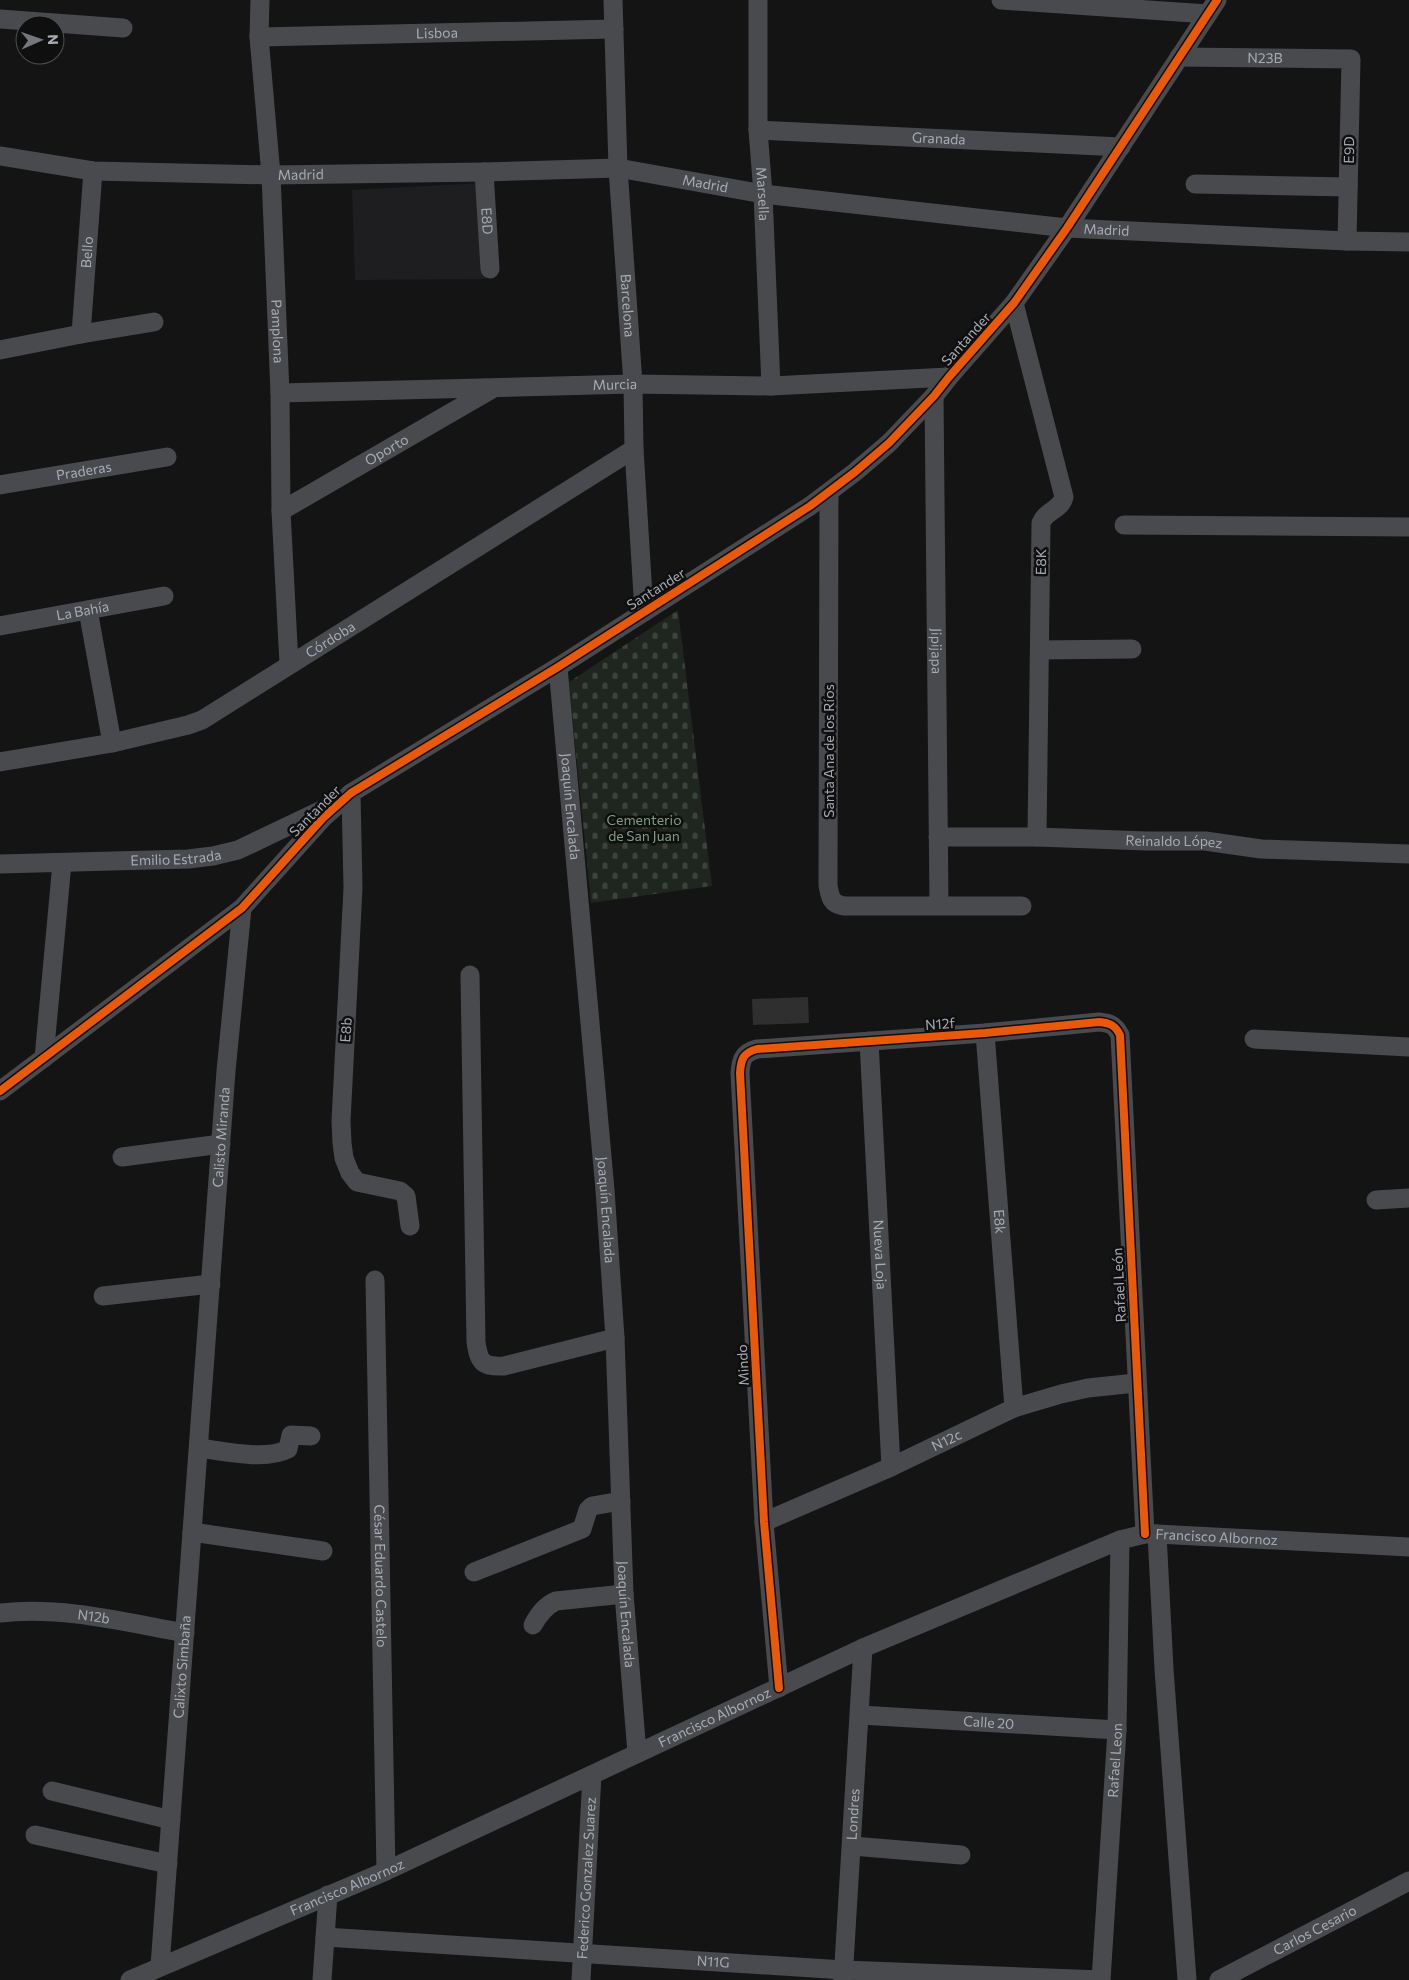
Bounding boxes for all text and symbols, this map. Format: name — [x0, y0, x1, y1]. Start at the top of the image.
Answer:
north arrow — [15, 15, 65, 65]
street label: Lisboa — [416, 24, 458, 41]
text: N — [45, 34, 62, 45]
street label: N23B — [1247, 49, 1283, 66]
street label: Granada — [912, 128, 966, 148]
street label: E9D — [1340, 136, 1357, 164]
street label: Madrid — [278, 165, 324, 183]
street label: Marsella — [753, 166, 773, 221]
street label: Madrid — [681, 171, 730, 196]
street label: E8D — [478, 207, 497, 235]
street label: Madrid — [1083, 220, 1130, 239]
street label: Bello — [77, 236, 96, 269]
street label: Barcelona — [617, 273, 639, 338]
street label: Pamplona — [268, 299, 288, 364]
street label: Santander — [937, 308, 994, 369]
street label: Murcia — [592, 375, 637, 393]
street label: Oporto — [361, 430, 411, 469]
street label: Praderas — [55, 457, 113, 483]
street label: E8K — [1032, 549, 1049, 575]
street label: Santander — [623, 564, 688, 613]
street label: La Bahía — [55, 597, 110, 624]
street label: Córdoba — [302, 617, 358, 661]
street label: Jipijapa — [928, 628, 946, 674]
street label: Santa Ana de los Ríos — [820, 684, 837, 818]
street label: Joaquín Encalada — [558, 752, 584, 860]
street label: Santander — [285, 781, 344, 840]
park label: Cementerio de San Juan — [606, 811, 682, 844]
street label: Reinaldo López — [1125, 831, 1224, 851]
street label: Emilio Estrada — [130, 845, 223, 869]
street label: N12f — [924, 1014, 956, 1033]
street label: E8b — [336, 1017, 355, 1043]
street label: Calisto Miranda — [208, 1087, 233, 1188]
street label: Joaquín Encalada — [594, 1156, 619, 1264]
street label: E8k — [991, 1209, 1010, 1235]
street label: Nueva Loja — [870, 1219, 891, 1290]
street label: Rafael León — [1108, 1247, 1129, 1323]
street label: Mindo — [733, 1344, 752, 1386]
street label: N12c — [929, 1425, 964, 1454]
street label: César Eduardo Castelo — [371, 1504, 391, 1648]
street label: Francisco Albornoz — [1155, 1525, 1278, 1548]
street label: Joaquín Encalada — [615, 1561, 639, 1668]
street label: N12b — [77, 1605, 111, 1627]
street label: Calixto Simbaña — [169, 1615, 194, 1719]
street label: Francisco Albornoz — [655, 1683, 773, 1751]
street label: Calle 20 — [963, 1712, 1015, 1732]
street label: Rafael Leon — [1104, 1723, 1125, 1798]
street label: Londres — [842, 1788, 863, 1841]
street label: Federico Gonzalez Suarez — [573, 1797, 599, 1960]
street label: Francisco Albornoz — [287, 1855, 407, 1919]
street label: Carlos Cesario — [1270, 1901, 1359, 1958]
street label: N11G — [696, 1952, 730, 1971]

